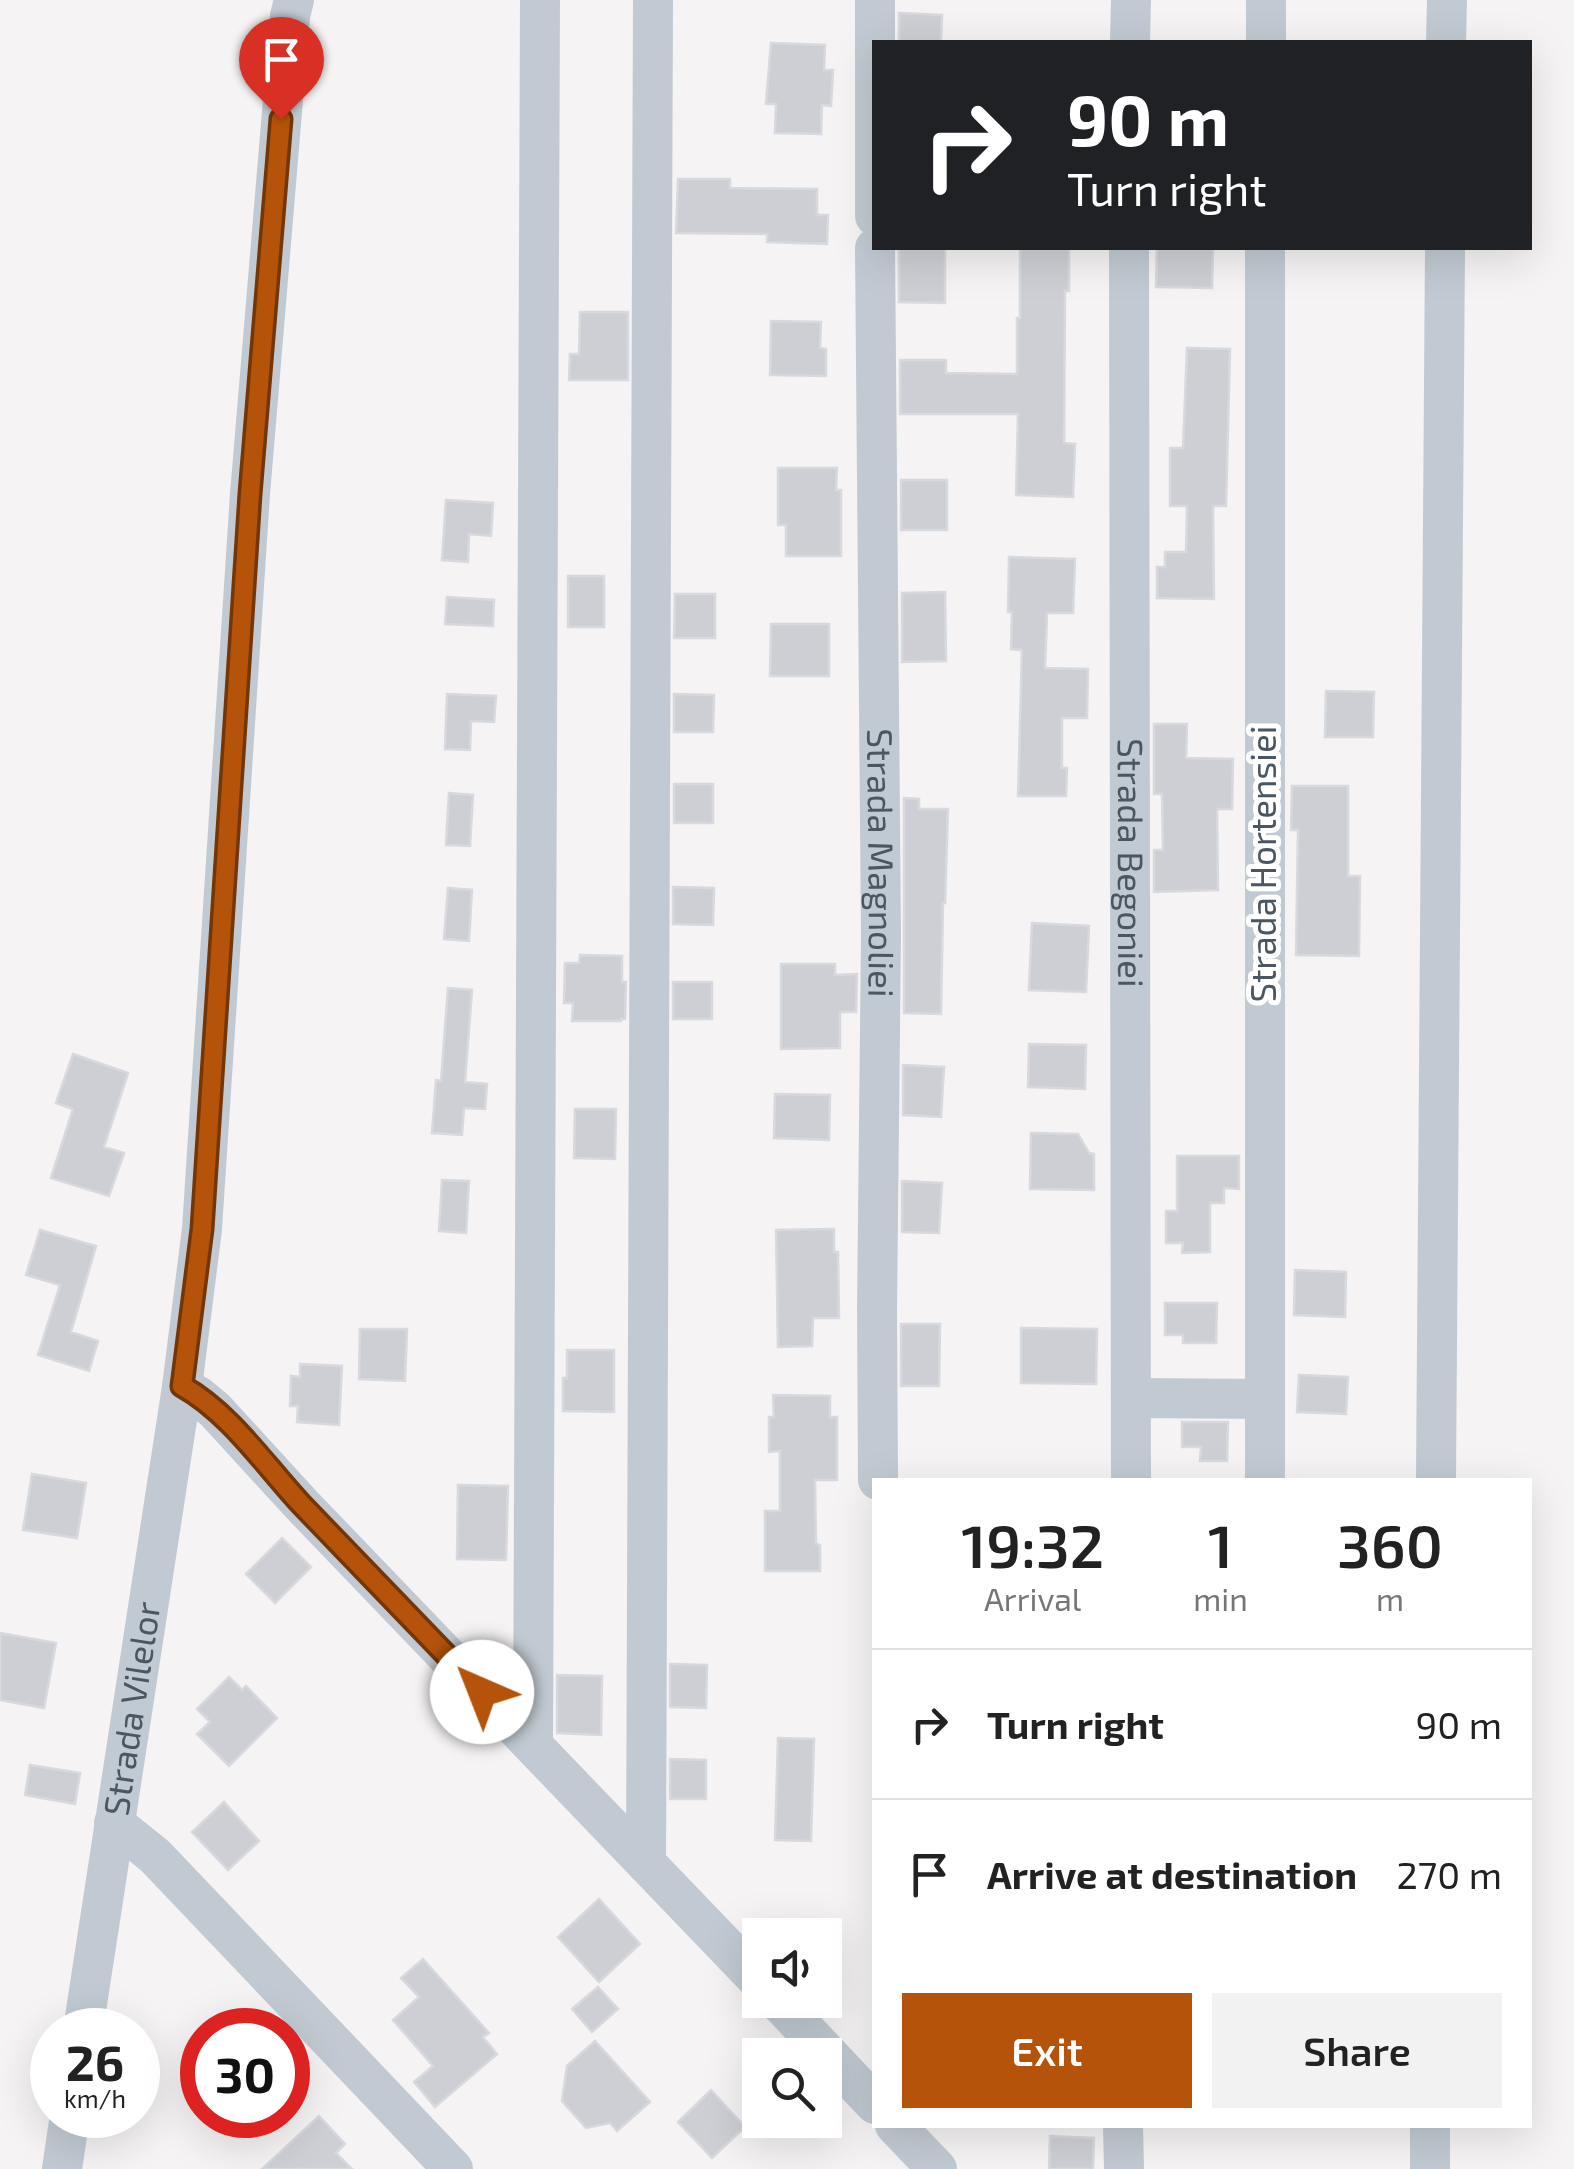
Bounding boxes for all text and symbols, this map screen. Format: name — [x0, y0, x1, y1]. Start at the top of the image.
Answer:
pin — [239, 17, 324, 120]
icon: arrive — [254, 32, 309, 87]
text: 90 m — [1067, 76, 1229, 160]
icon: right — [902, 80, 1032, 210]
text: Turn right — [1067, 161, 1267, 215]
street label: Strada Hortensiei — [1241, 726, 1283, 1002]
street label: Strada Magnoliei — [860, 728, 904, 998]
street label: Strada Begoniei — [1111, 738, 1153, 988]
text: 19:32 — [961, 1508, 1104, 1580]
text: 1 — [1208, 1508, 1233, 1580]
text: 360 — [1337, 1508, 1443, 1580]
text: Arrival — [984, 1579, 1081, 1617]
text: min — [1193, 1579, 1248, 1617]
text: m — [1376, 1579, 1404, 1617]
street label: Strada Vilelor — [93, 1599, 168, 1818]
position arrow — [430, 1640, 534, 1744]
icon: right — [902, 1697, 957, 1752]
text: Turn right — [987, 1701, 1164, 1747]
text: 90 m — [1416, 1701, 1502, 1747]
icon: arrive — [902, 1847, 957, 1902]
text: Arrive at destination — [987, 1851, 1357, 1897]
text: 270 m — [1397, 1851, 1502, 1897]
map controls — [742, 1918, 842, 2138]
button: sound — [742, 1918, 842, 2018]
button: Exit — [902, 1993, 1192, 2108]
button: Share — [1212, 1993, 1502, 2108]
speed limit sign: 30 — [180, 2008, 310, 2138]
text: 26 — [66, 2031, 124, 2091]
button: search — [742, 2038, 842, 2138]
text: km/h — [64, 2083, 126, 2113]

